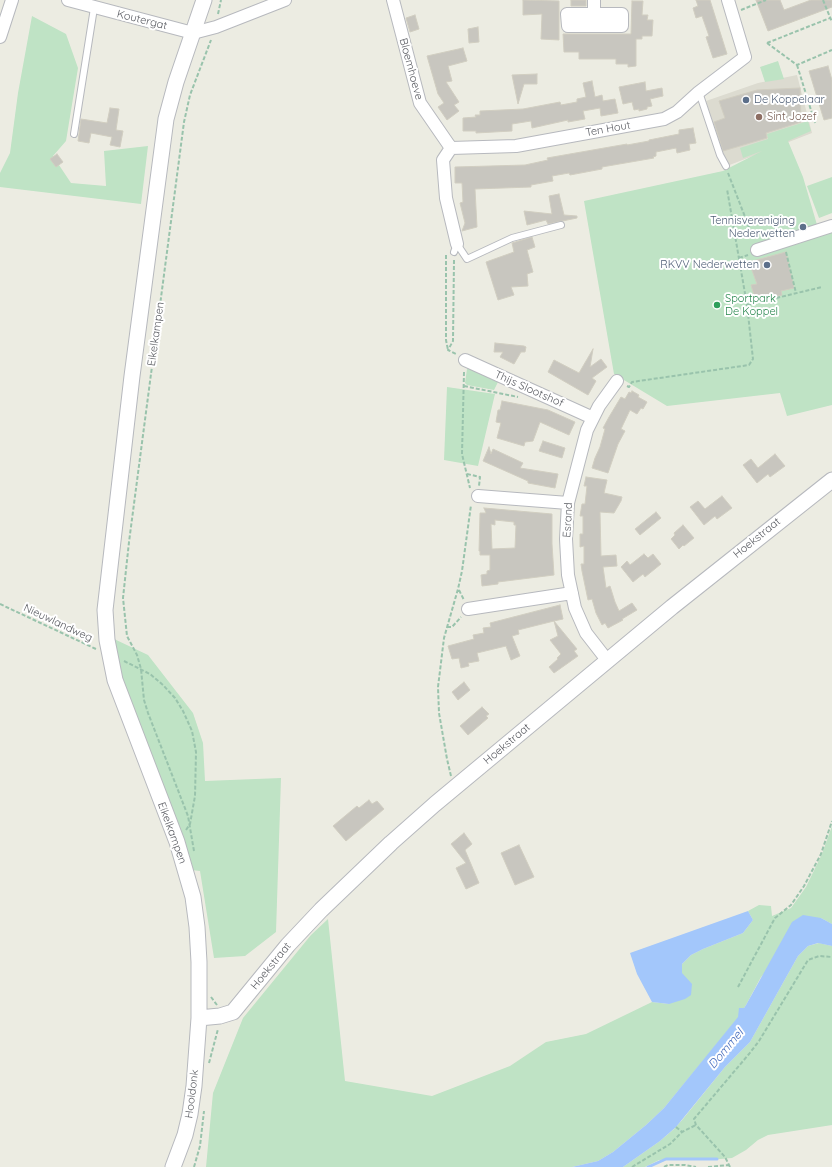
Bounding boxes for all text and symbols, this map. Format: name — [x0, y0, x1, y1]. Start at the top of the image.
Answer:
street label: Koutergat — [116, 7, 168, 33]
street label: Bloemhoeve — [396, 37, 426, 101]
place label: De Koppelaar — [754, 93, 825, 107]
marker: De Koppelaar — [741, 95, 751, 105]
place label: Sint Jozef — [767, 110, 817, 124]
marker: Sint Jozef — [754, 112, 764, 122]
street label: Ten Hout — [584, 119, 632, 139]
place label: Tennisvereniging Nederwetten — [710, 214, 795, 240]
marker: Tennisvereniging Nederwetten — [798, 222, 808, 232]
place label: RKVV Nederwetten — [660, 258, 759, 272]
marker: RKVV Nederwetten — [762, 260, 772, 270]
place label: Sportpark De Koppel — [725, 292, 778, 318]
marker: Sportpark De Koppel — [712, 300, 722, 310]
street label: Eikelkampen — [145, 301, 167, 367]
street label: Thijs Slootshof — [492, 368, 566, 410]
street label: Esrand — [560, 502, 576, 538]
street label: Hoekstraat — [731, 515, 783, 561]
street label: Nieuwlandweg — [21, 601, 95, 645]
street label: Hoekstraat — [481, 721, 533, 767]
street label: Eikelkampen — [155, 800, 189, 866]
street label: Hoekstraat — [248, 940, 294, 992]
water label: Dommel — [705, 1026, 747, 1072]
street label: Hooidonk — [182, 1069, 202, 1119]

